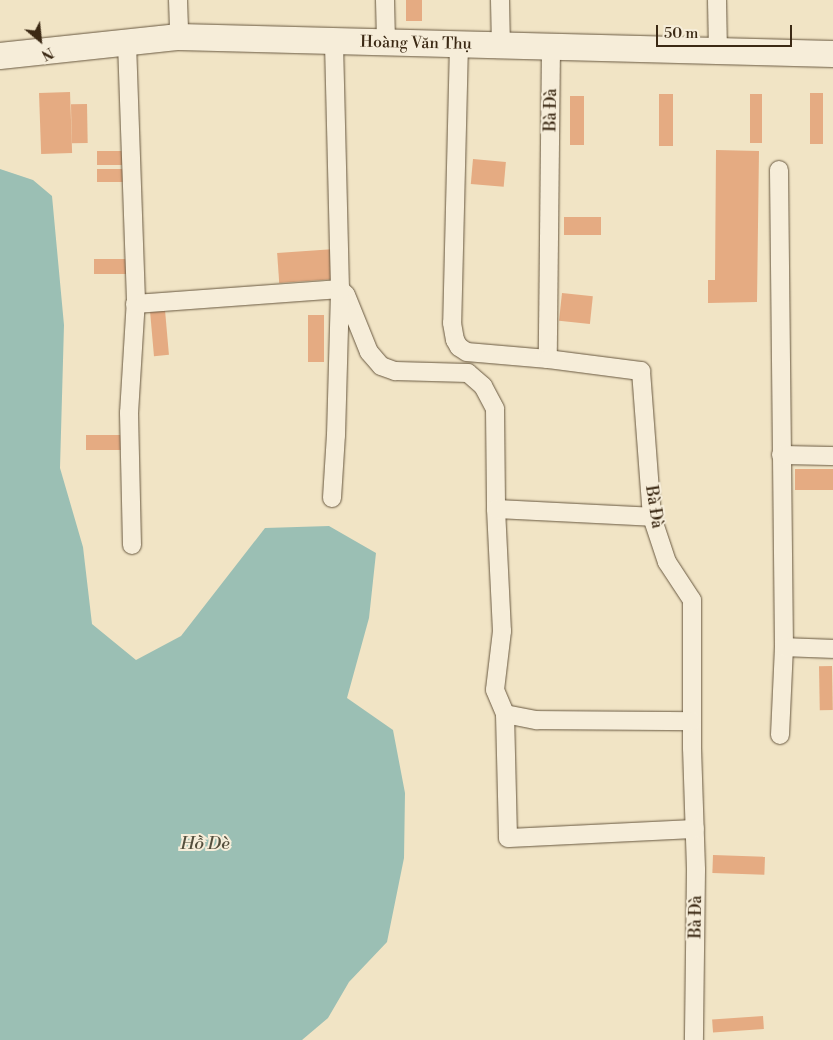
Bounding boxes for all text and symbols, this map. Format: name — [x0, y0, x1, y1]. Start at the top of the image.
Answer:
north arrow — [15, 15, 65, 65]
scale bar — [658, 15, 794, 47]
text: 50 m — [664, 24, 698, 43]
street label: Hoàng Văn Thụ — [360, 32, 472, 54]
text: N — [38, 43, 56, 64]
street label: Bà Đà — [541, 88, 561, 132]
street label: Bà Đà — [641, 484, 667, 530]
water label: Hồ Dè — [180, 833, 230, 855]
street label: Bà Đà — [686, 895, 706, 939]

